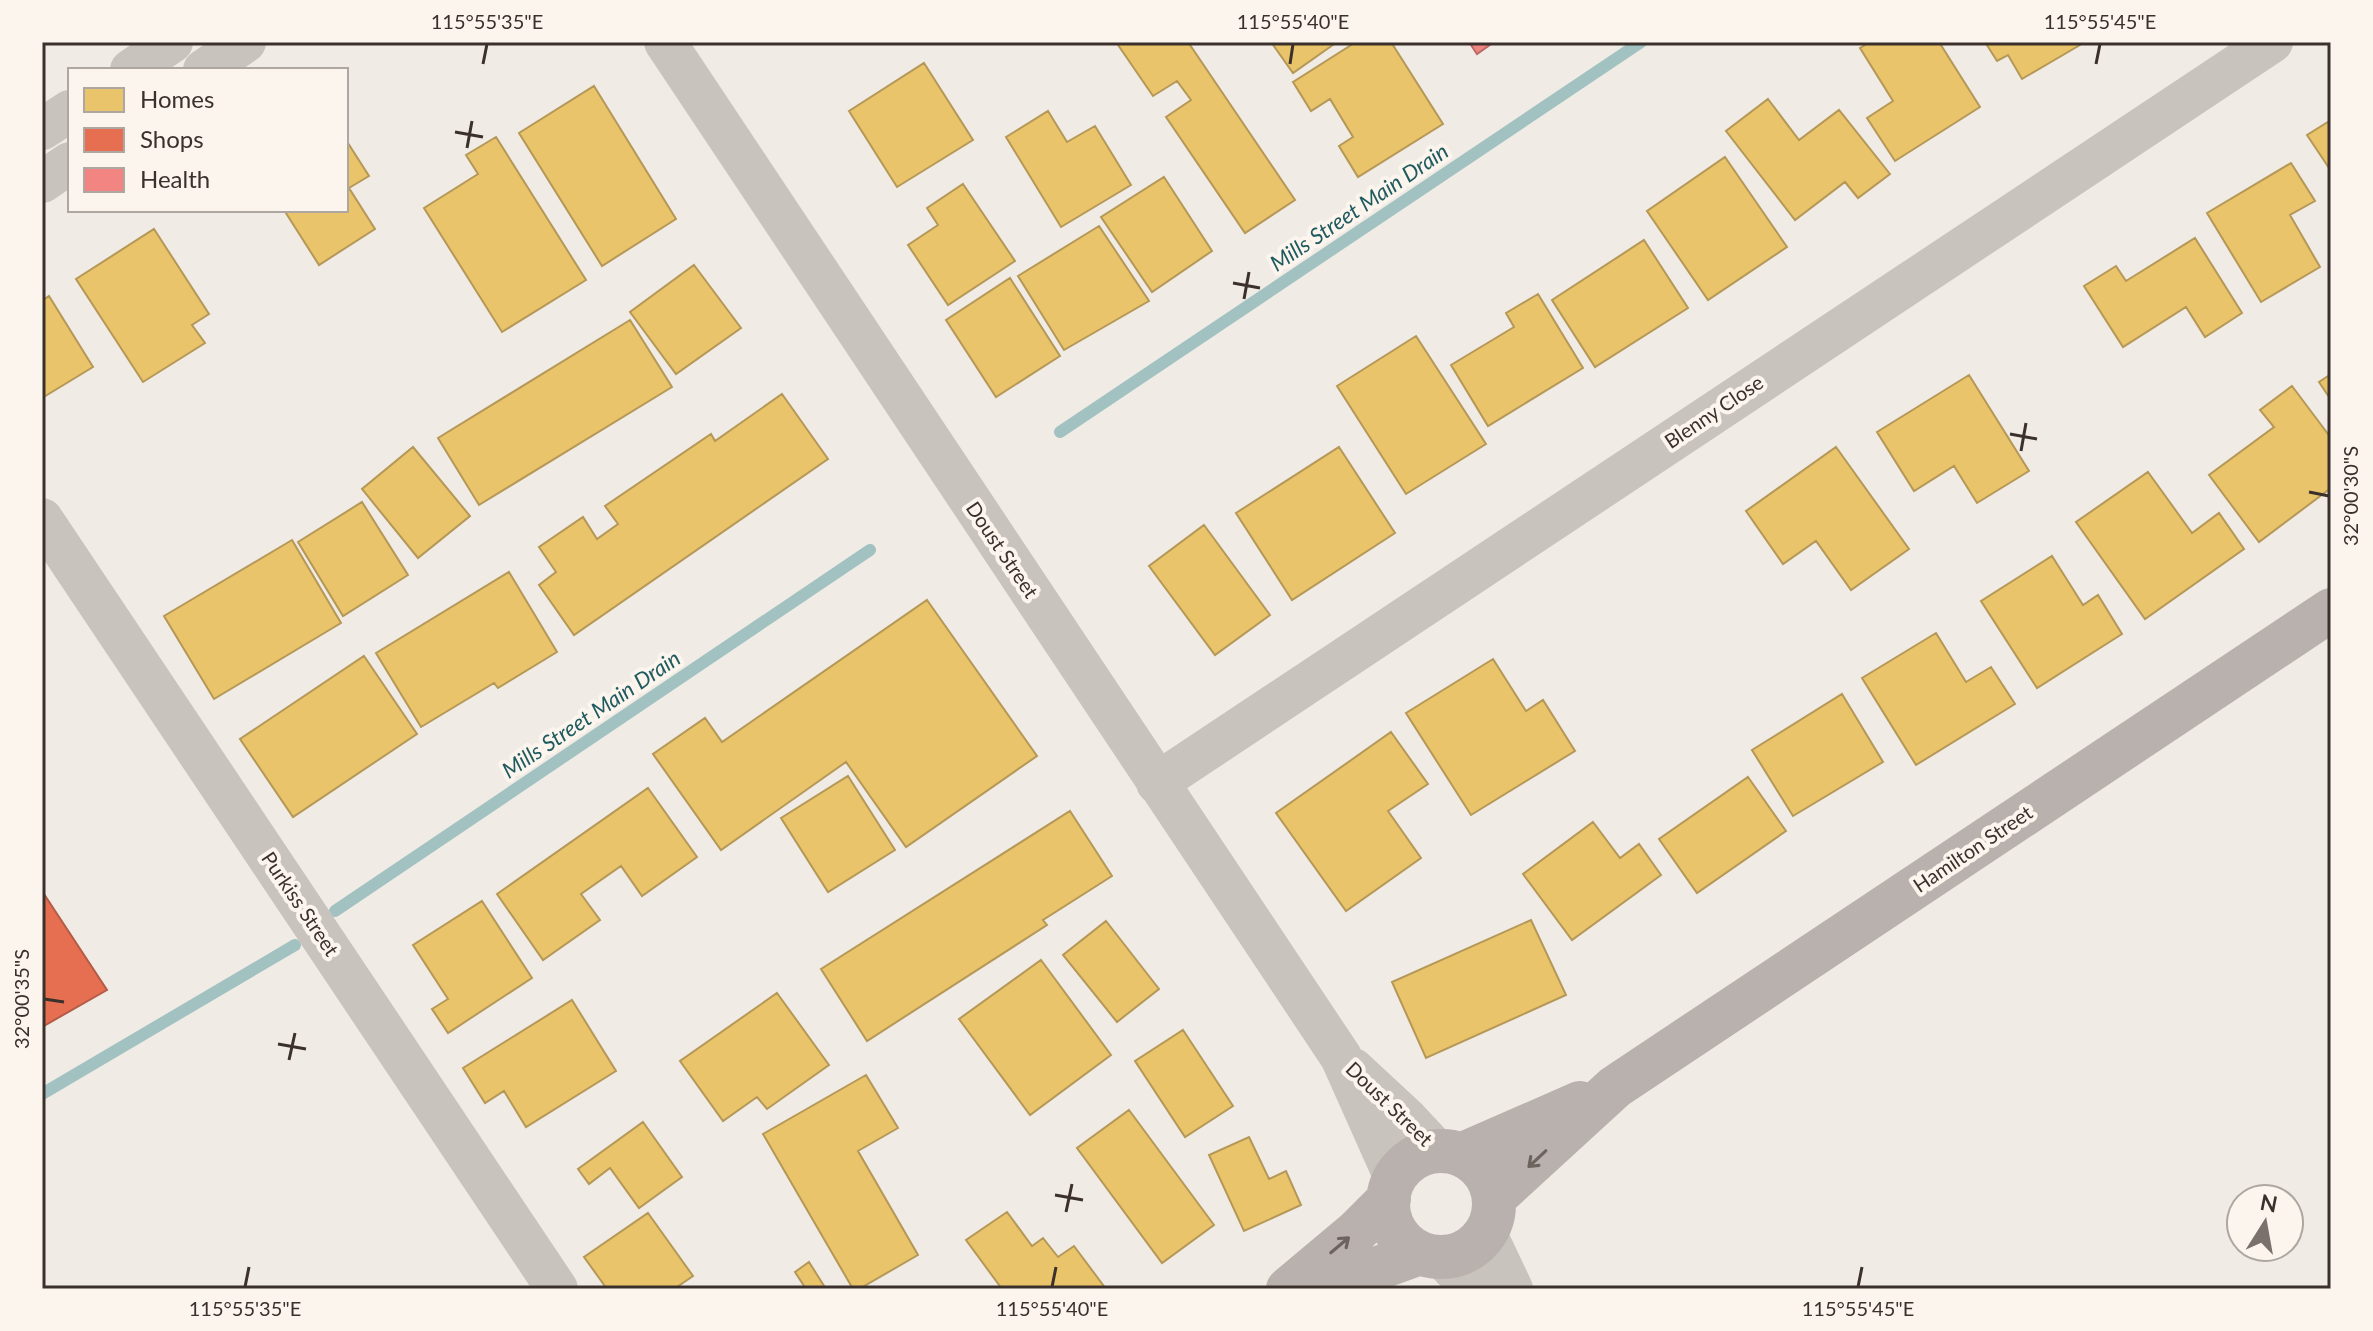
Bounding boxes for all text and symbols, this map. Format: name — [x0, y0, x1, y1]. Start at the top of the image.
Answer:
text: 115°55'35"E — [431, 9, 543, 33]
text: 115°55'40"E — [1237, 9, 1349, 33]
text: 115°55'45"E — [2044, 9, 2156, 33]
legend — [68, 68, 348, 212]
text: Homes — [140, 84, 214, 113]
text: Shops — [140, 124, 204, 153]
water label: Mills Street Main Drain — [1264, 137, 1453, 276]
text: Health — [140, 164, 210, 193]
street label: Blenny Close — [1660, 369, 1767, 453]
text: 32°00'30"S — [2338, 446, 2362, 546]
street label: Doust Street — [962, 497, 1044, 602]
water label: Mills Street Main Drain — [496, 644, 685, 783]
street label: Hamilton Street — [1908, 800, 2036, 897]
street label: Purkiss Street — [257, 847, 344, 960]
text: 32°00'35"S — [9, 949, 33, 1049]
street label: Doust Street — [1341, 1056, 1438, 1151]
one-way arrow — [1527, 1149, 1547, 1167]
north arrow — [2225, 1183, 2305, 1263]
text: N — [2258, 1188, 2280, 1218]
one-way arrow — [1329, 1236, 1350, 1254]
text: 115°55'35"E — [189, 1296, 301, 1320]
text: 115°55'40"E — [996, 1296, 1108, 1320]
text: 115°55'45"E — [1802, 1296, 1914, 1320]

